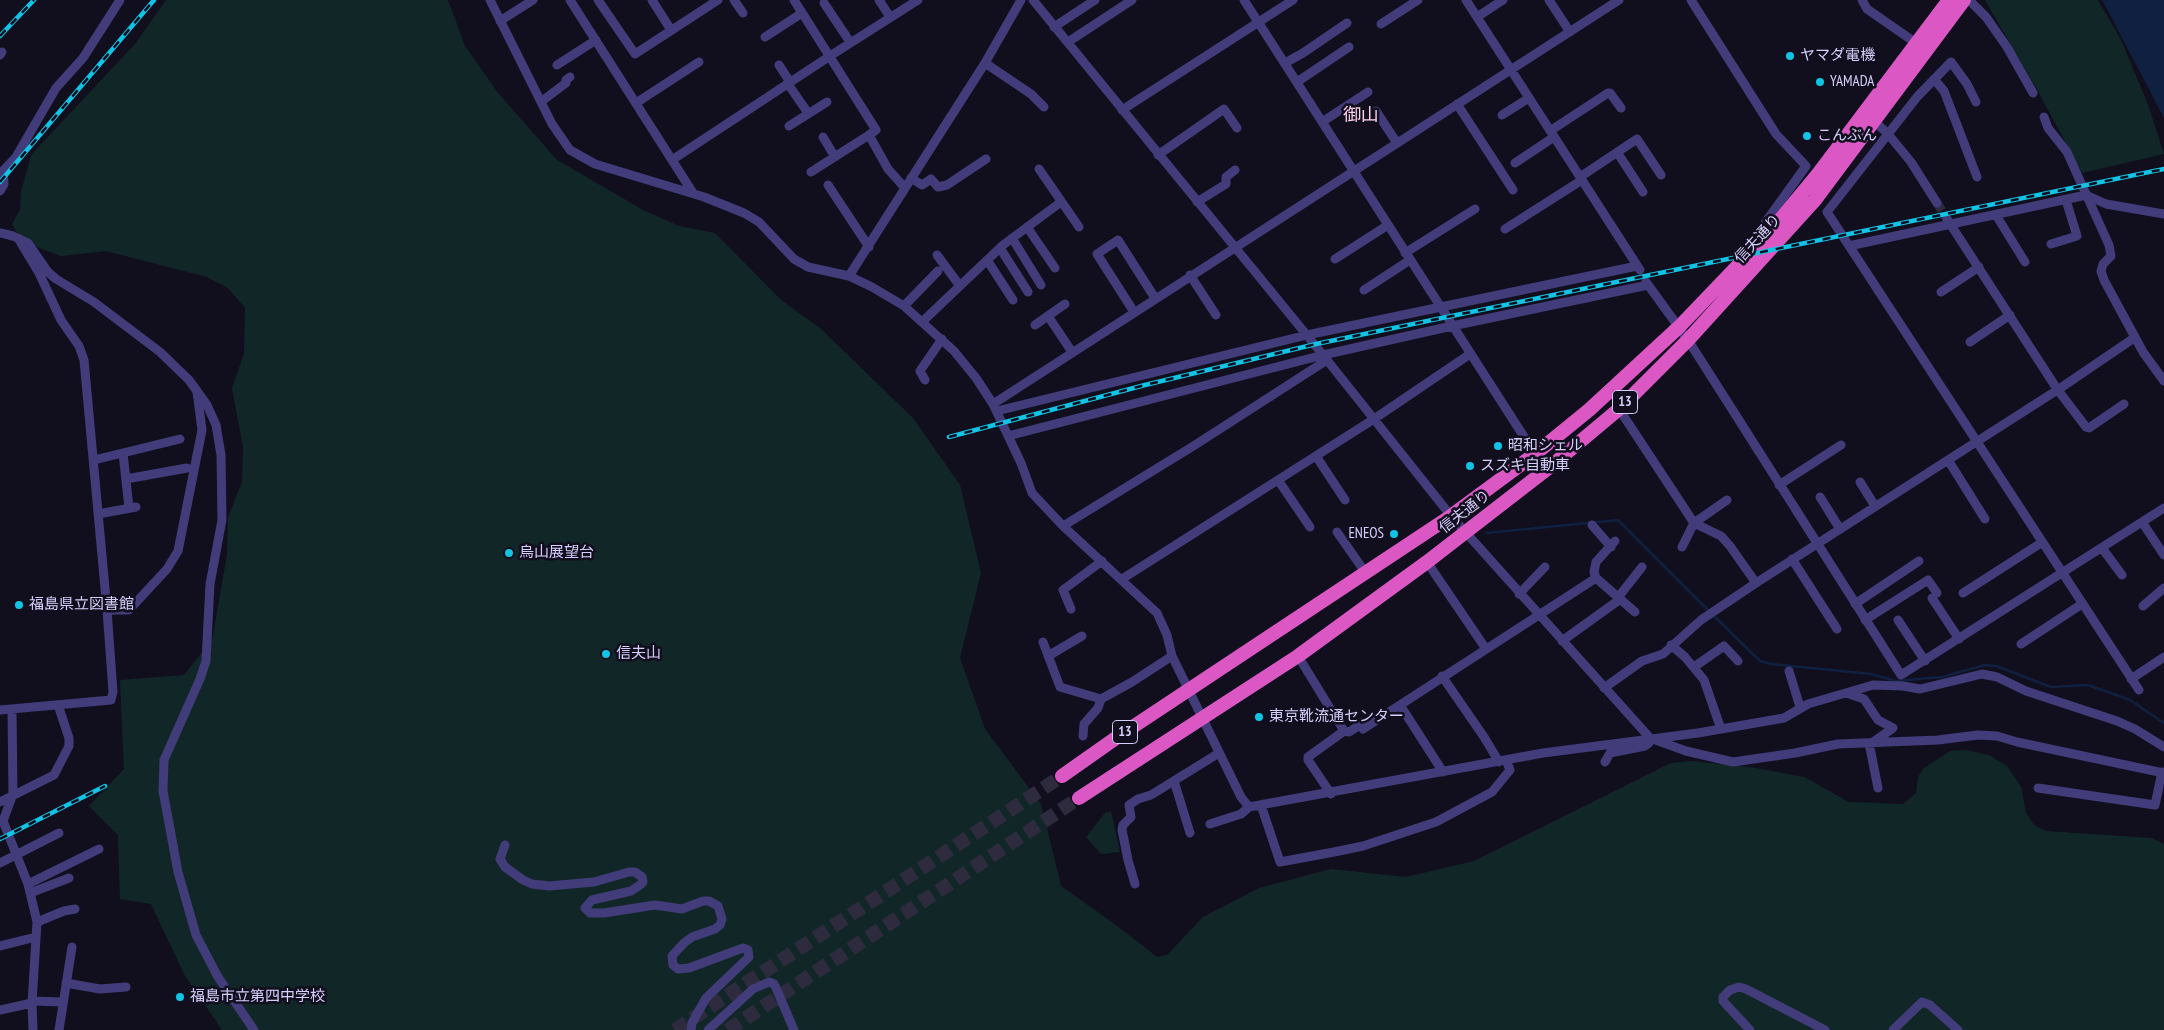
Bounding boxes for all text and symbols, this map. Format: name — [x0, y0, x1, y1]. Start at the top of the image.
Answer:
place label: ヤマダ電機 — [1800, 47, 1875, 65]
marker: ヤマダ電機 — [1784, 50, 1796, 62]
place label: YAMADA — [1830, 73, 1874, 91]
marker: YAMADA — [1814, 76, 1826, 88]
district label: 御山 — [1343, 105, 1379, 127]
place label: こんぶん — [1817, 127, 1877, 145]
marker: こんぶん — [1801, 130, 1813, 142]
street label: 信夫通り — [1731, 211, 1785, 267]
road number: 13 — [1612, 391, 1638, 414]
place label: 昭和シェル — [1508, 437, 1583, 455]
marker: 昭和シェル — [1492, 440, 1504, 452]
place label: スズキ自動車 — [1480, 457, 1570, 475]
marker: スズキ自動車 — [1464, 460, 1476, 472]
street label: 信夫通り — [1436, 486, 1494, 538]
place label: ENEOS — [1348, 525, 1384, 543]
marker: ENEOS — [1388, 528, 1400, 540]
place label: 烏山展望台 — [519, 544, 594, 562]
marker: 烏山展望台 — [503, 547, 515, 559]
place label: 福島県立図書館 — [29, 596, 134, 614]
marker: 福島県立図書館 — [13, 599, 25, 611]
place label: 信夫山 — [616, 645, 661, 663]
marker: 信夫山 — [600, 648, 612, 660]
place label: 東京靴流通センター — [1269, 708, 1404, 726]
marker: 東京靴流通センター — [1253, 711, 1265, 723]
road number: 13 — [1112, 720, 1138, 744]
place label: 福島市立第四中学校 — [190, 988, 325, 1006]
marker: 福島市立第四中学校 — [174, 991, 186, 1003]

